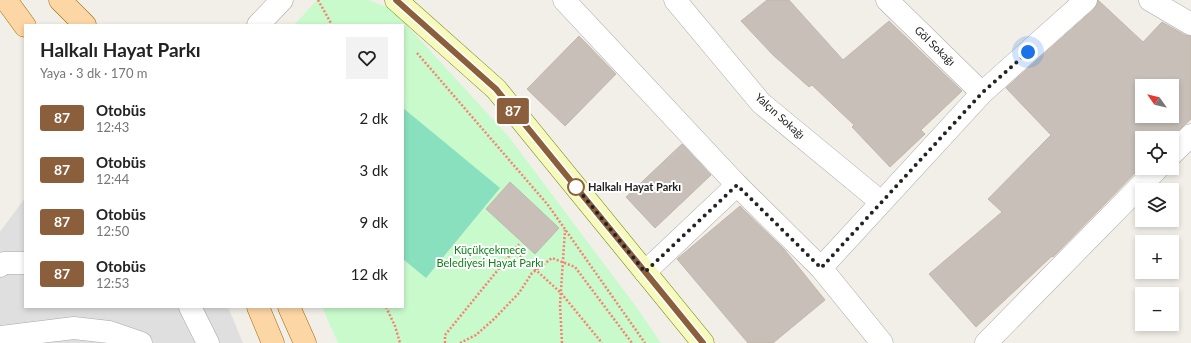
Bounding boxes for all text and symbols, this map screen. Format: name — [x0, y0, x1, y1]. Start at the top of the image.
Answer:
street label: Göl Sokağı — [912, 23, 958, 68]
button: heart — [346, 37, 388, 79]
text: Halkalı Hayat Parkı — [40, 38, 201, 61]
your location — [1018, 42, 1038, 62]
text: Yaya · 3 dk · 170 m — [40, 65, 147, 81]
north arrow — [1135, 79, 1179, 123]
map controls — [1135, 79, 1179, 331]
street label: Yalçın Sokağı — [753, 90, 808, 141]
line badge: 87 — [495, 98, 531, 124]
text: Otobüs — [96, 101, 146, 119]
text: 87 — [505, 102, 521, 119]
text: 87 — [54, 109, 70, 126]
text: 2 dk — [359, 109, 388, 127]
text: 12:43 — [96, 119, 129, 135]
button: locate — [1135, 131, 1179, 175]
text: Otobüs — [96, 153, 146, 171]
text: 87 — [54, 161, 70, 178]
text: 3 dk — [359, 161, 388, 179]
text: 12:44 — [96, 171, 129, 187]
marker: Halkalı Hayat Parkı — [567, 178, 585, 196]
place label: Halkalı Hayat Parkı — [588, 180, 681, 193]
button: layers — [1135, 183, 1179, 227]
text: Otobüs — [96, 205, 146, 223]
text: 87 — [54, 213, 70, 230]
text: 9 dk — [359, 213, 388, 231]
text: 12:50 — [96, 223, 129, 239]
button: + — [1135, 235, 1179, 279]
park label: Küçükçekmece Belediyesi Hayat Parkı — [436, 243, 544, 269]
text: Otobüs — [96, 257, 146, 275]
text: 87 — [54, 265, 70, 282]
text: 12 dk — [351, 265, 388, 283]
text: 12:53 — [96, 275, 129, 291]
button: − — [1135, 287, 1179, 331]

